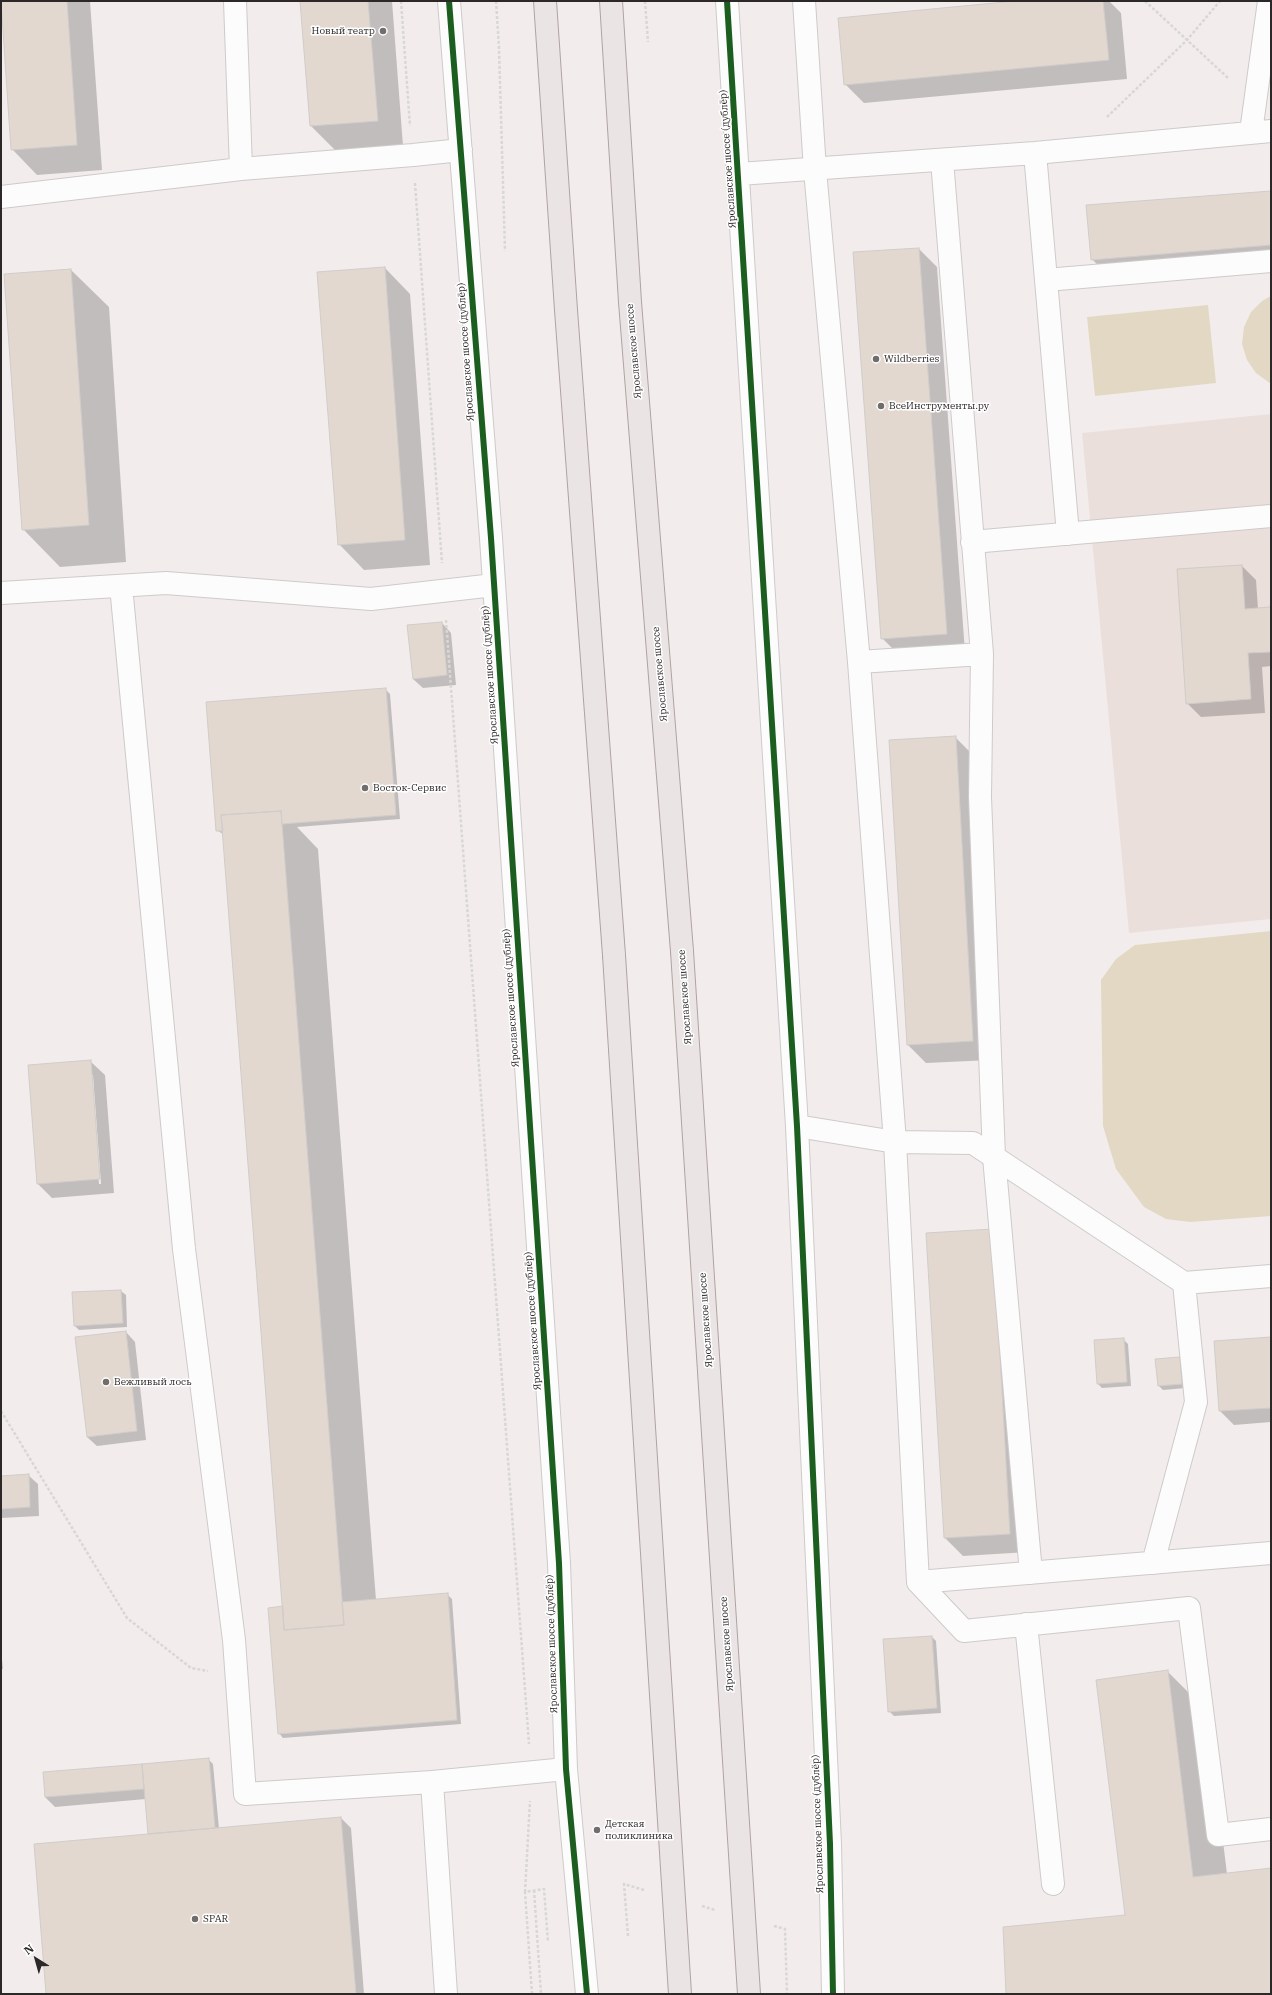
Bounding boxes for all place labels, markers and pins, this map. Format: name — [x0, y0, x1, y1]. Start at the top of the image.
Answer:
place label: Новый театр — [312, 25, 375, 37]
marker: Новый театр — [378, 26, 388, 36]
place label: Wildberries — [884, 353, 939, 365]
marker: Wildberries — [871, 354, 881, 364]
place label: ВсеИнструменты.ру — [889, 400, 989, 412]
marker: ВсеИнструменты.ру — [876, 401, 886, 411]
place label: Восток-Сервис — [373, 782, 446, 794]
marker: Восток-Сервис — [360, 783, 370, 793]
place label: Вежливый лось — [114, 1376, 192, 1388]
marker: Вежливый лось — [101, 1377, 111, 1387]
place label: Детская поликлиника — [605, 1818, 673, 1842]
marker: Детская поликлиника — [592, 1825, 602, 1835]
place label: SPAR — [203, 1913, 228, 1925]
marker: SPAR — [190, 1914, 200, 1924]

